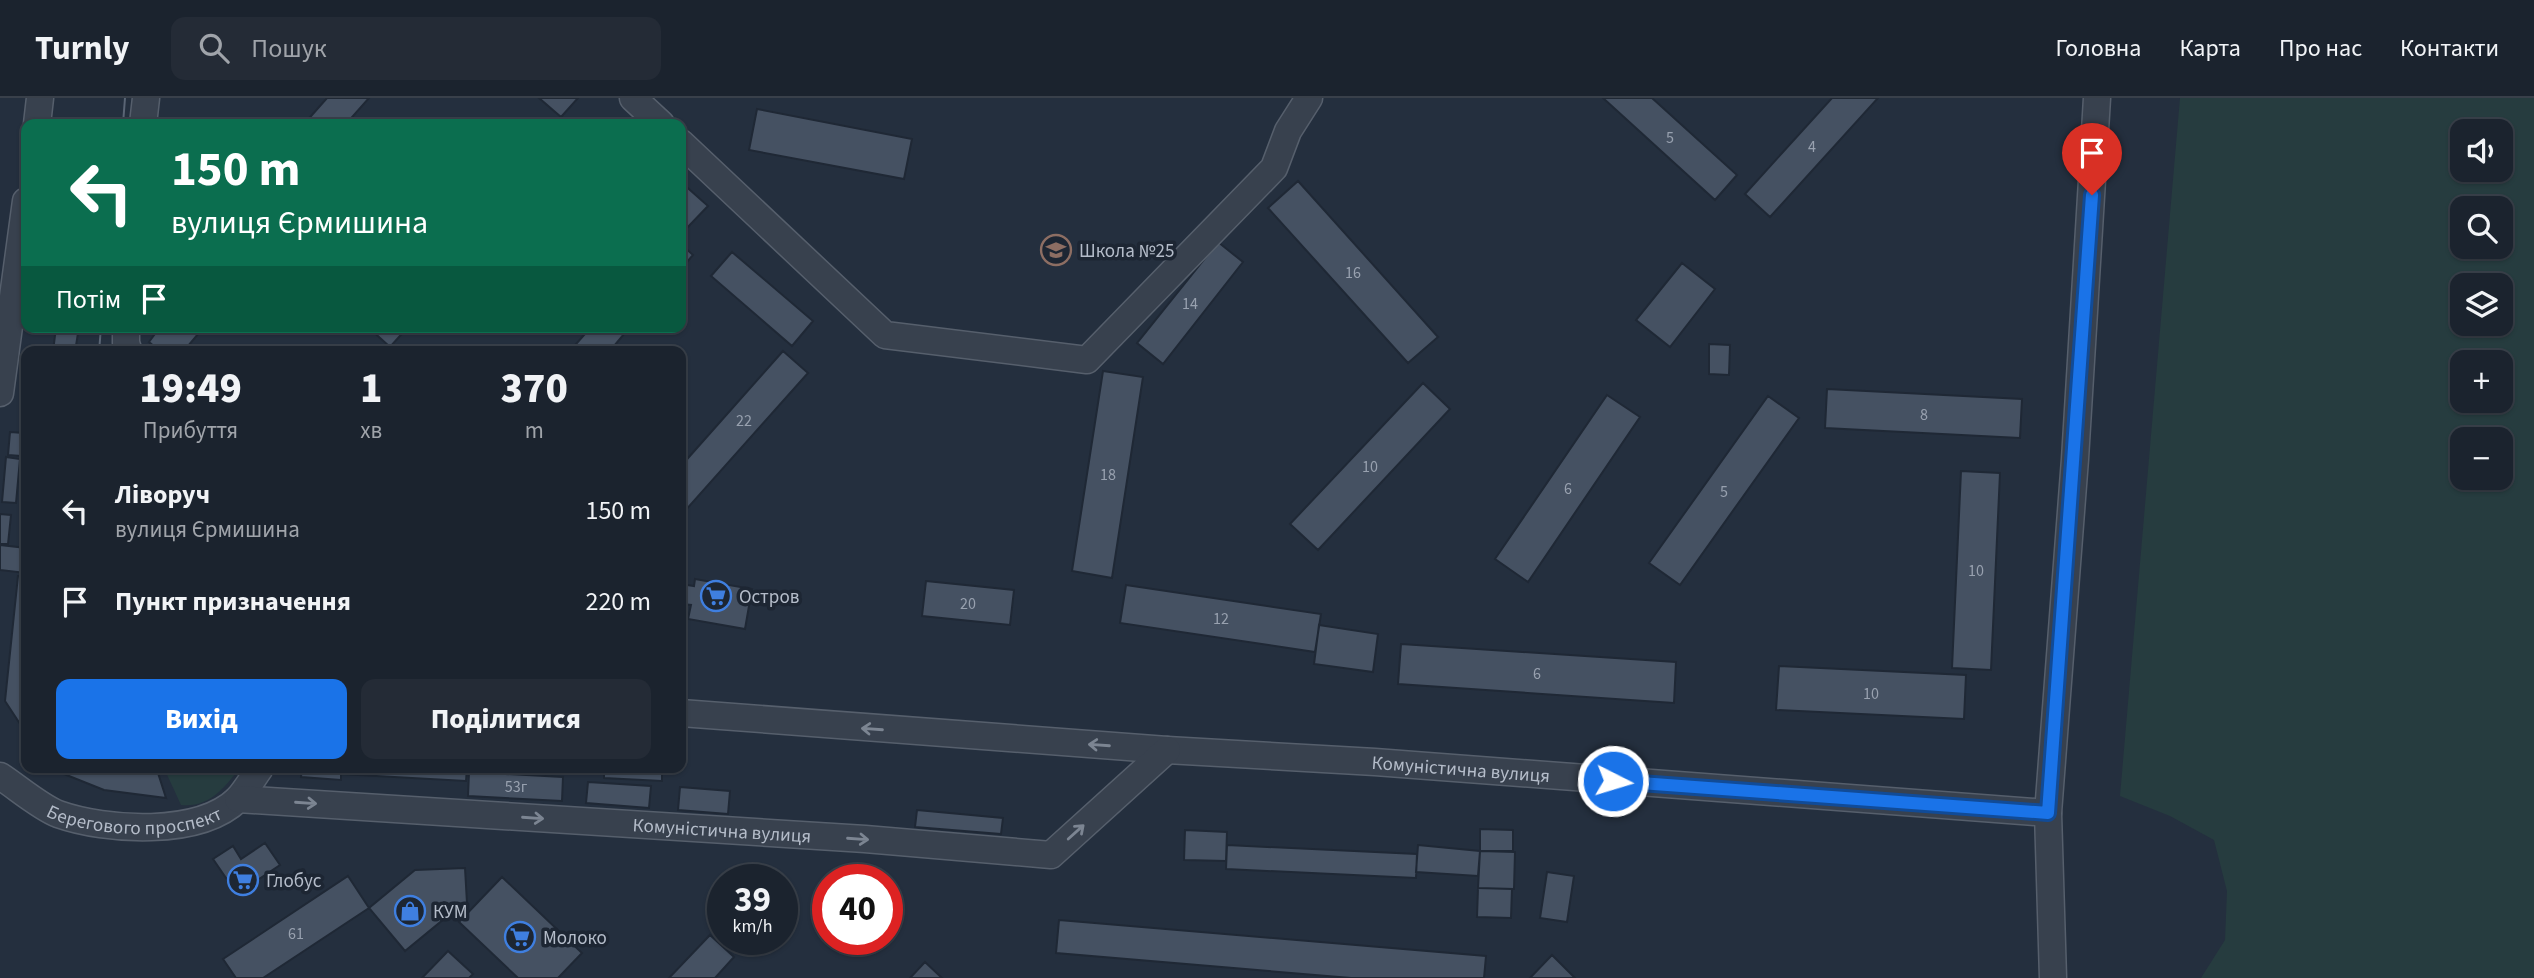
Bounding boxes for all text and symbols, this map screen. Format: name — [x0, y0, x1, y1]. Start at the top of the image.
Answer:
search box — [171, 17, 661, 80]
text: Turnly — [35, 25, 129, 72]
icon: search — [195, 29, 233, 67]
text: Пошук — [251, 30, 327, 67]
text: Головна — [2055, 31, 2141, 66]
text: Карта — [2179, 31, 2241, 66]
text: Про нас — [2279, 31, 2362, 66]
text: Контакти — [2400, 31, 2499, 66]
map controls — [2450, 119, 2513, 490]
button: sound — [2450, 119, 2513, 182]
pin — [2062, 123, 2122, 195]
house number: 5 — [1666, 127, 1674, 149]
icon: arrive — [2073, 134, 2111, 172]
text: 150 m — [171, 135, 300, 205]
house number: 4 — [1808, 136, 1816, 158]
icon: left — [56, 147, 147, 238]
button: search — [2450, 196, 2513, 259]
text: вулиця Єрмишина — [171, 200, 428, 246]
school or university icon: Школа №25 — [1039, 233, 1073, 267]
place label: Школа №25 — [1079, 238, 1174, 265]
house number: 16 — [1345, 262, 1361, 284]
button: layers — [2450, 273, 2513, 336]
icon: arrive — [135, 280, 173, 318]
text: Потім — [56, 281, 121, 318]
house number: 14 — [1182, 293, 1198, 315]
button: + — [2450, 350, 2513, 413]
text: 19:49 — [139, 359, 242, 419]
text: 1 — [360, 359, 382, 419]
text: 370 — [501, 359, 568, 419]
house number: 8 — [1920, 404, 1928, 426]
house number: 22 — [736, 410, 752, 432]
text: Прибуття — [143, 414, 238, 447]
text: хв — [360, 414, 382, 447]
text: m — [525, 414, 544, 447]
button: − — [2450, 427, 2513, 490]
house number: 10 — [1362, 456, 1378, 478]
house number: 18 — [1100, 464, 1116, 486]
text: Ліворуч — [115, 476, 210, 513]
house number: 6 — [1564, 478, 1572, 500]
house number: 5 — [1720, 481, 1728, 503]
icon: left — [56, 492, 94, 530]
text: 150 m — [585, 492, 651, 529]
text: вулиця Єрмишина — [115, 513, 300, 546]
house number: 10 — [1968, 560, 1984, 582]
supermarket icon: Остров — [699, 579, 733, 613]
icon: arrive — [56, 583, 94, 621]
text: Пункт призначення — [115, 583, 351, 620]
text: 220 m — [585, 583, 651, 620]
place label: Остров — [739, 584, 799, 611]
house number: 20 — [960, 593, 976, 615]
house number: 12 — [1213, 608, 1229, 630]
house number: 6 — [1533, 663, 1541, 685]
button: Вихід — [56, 679, 347, 759]
button: Поділитися — [361, 679, 651, 759]
house number: 10 — [1863, 683, 1879, 705]
one-way arrow — [862, 722, 884, 735]
one-way arrow — [1089, 738, 1111, 751]
position arrow — [1576, 744, 1650, 818]
street label: Комуністична вулиця — [1371, 750, 1551, 790]
house number: 53г — [505, 776, 528, 798]
street label: Берегового проспект — [47, 792, 223, 818]
one-way arrow — [294, 797, 317, 810]
text: Берегового проспект — [42, 799, 227, 842]
one-way arrow — [521, 812, 544, 825]
street label: Комуністична вулиця — [632, 812, 812, 851]
one-way arrow — [1067, 824, 1085, 840]
one-way arrow — [846, 833, 868, 846]
supermarket icon: Глобус — [226, 863, 260, 897]
speed limit sign: 40 — [812, 864, 903, 955]
place label: Глобус — [266, 868, 322, 895]
text: 39 — [734, 875, 771, 925]
shop icon: КУМ — [393, 894, 427, 928]
place label: КУМ — [433, 899, 468, 926]
text: km/h — [733, 914, 772, 939]
supermarket icon: Молоко — [503, 920, 537, 954]
house number: 61 — [288, 923, 304, 945]
place label: Молоко — [543, 925, 607, 952]

